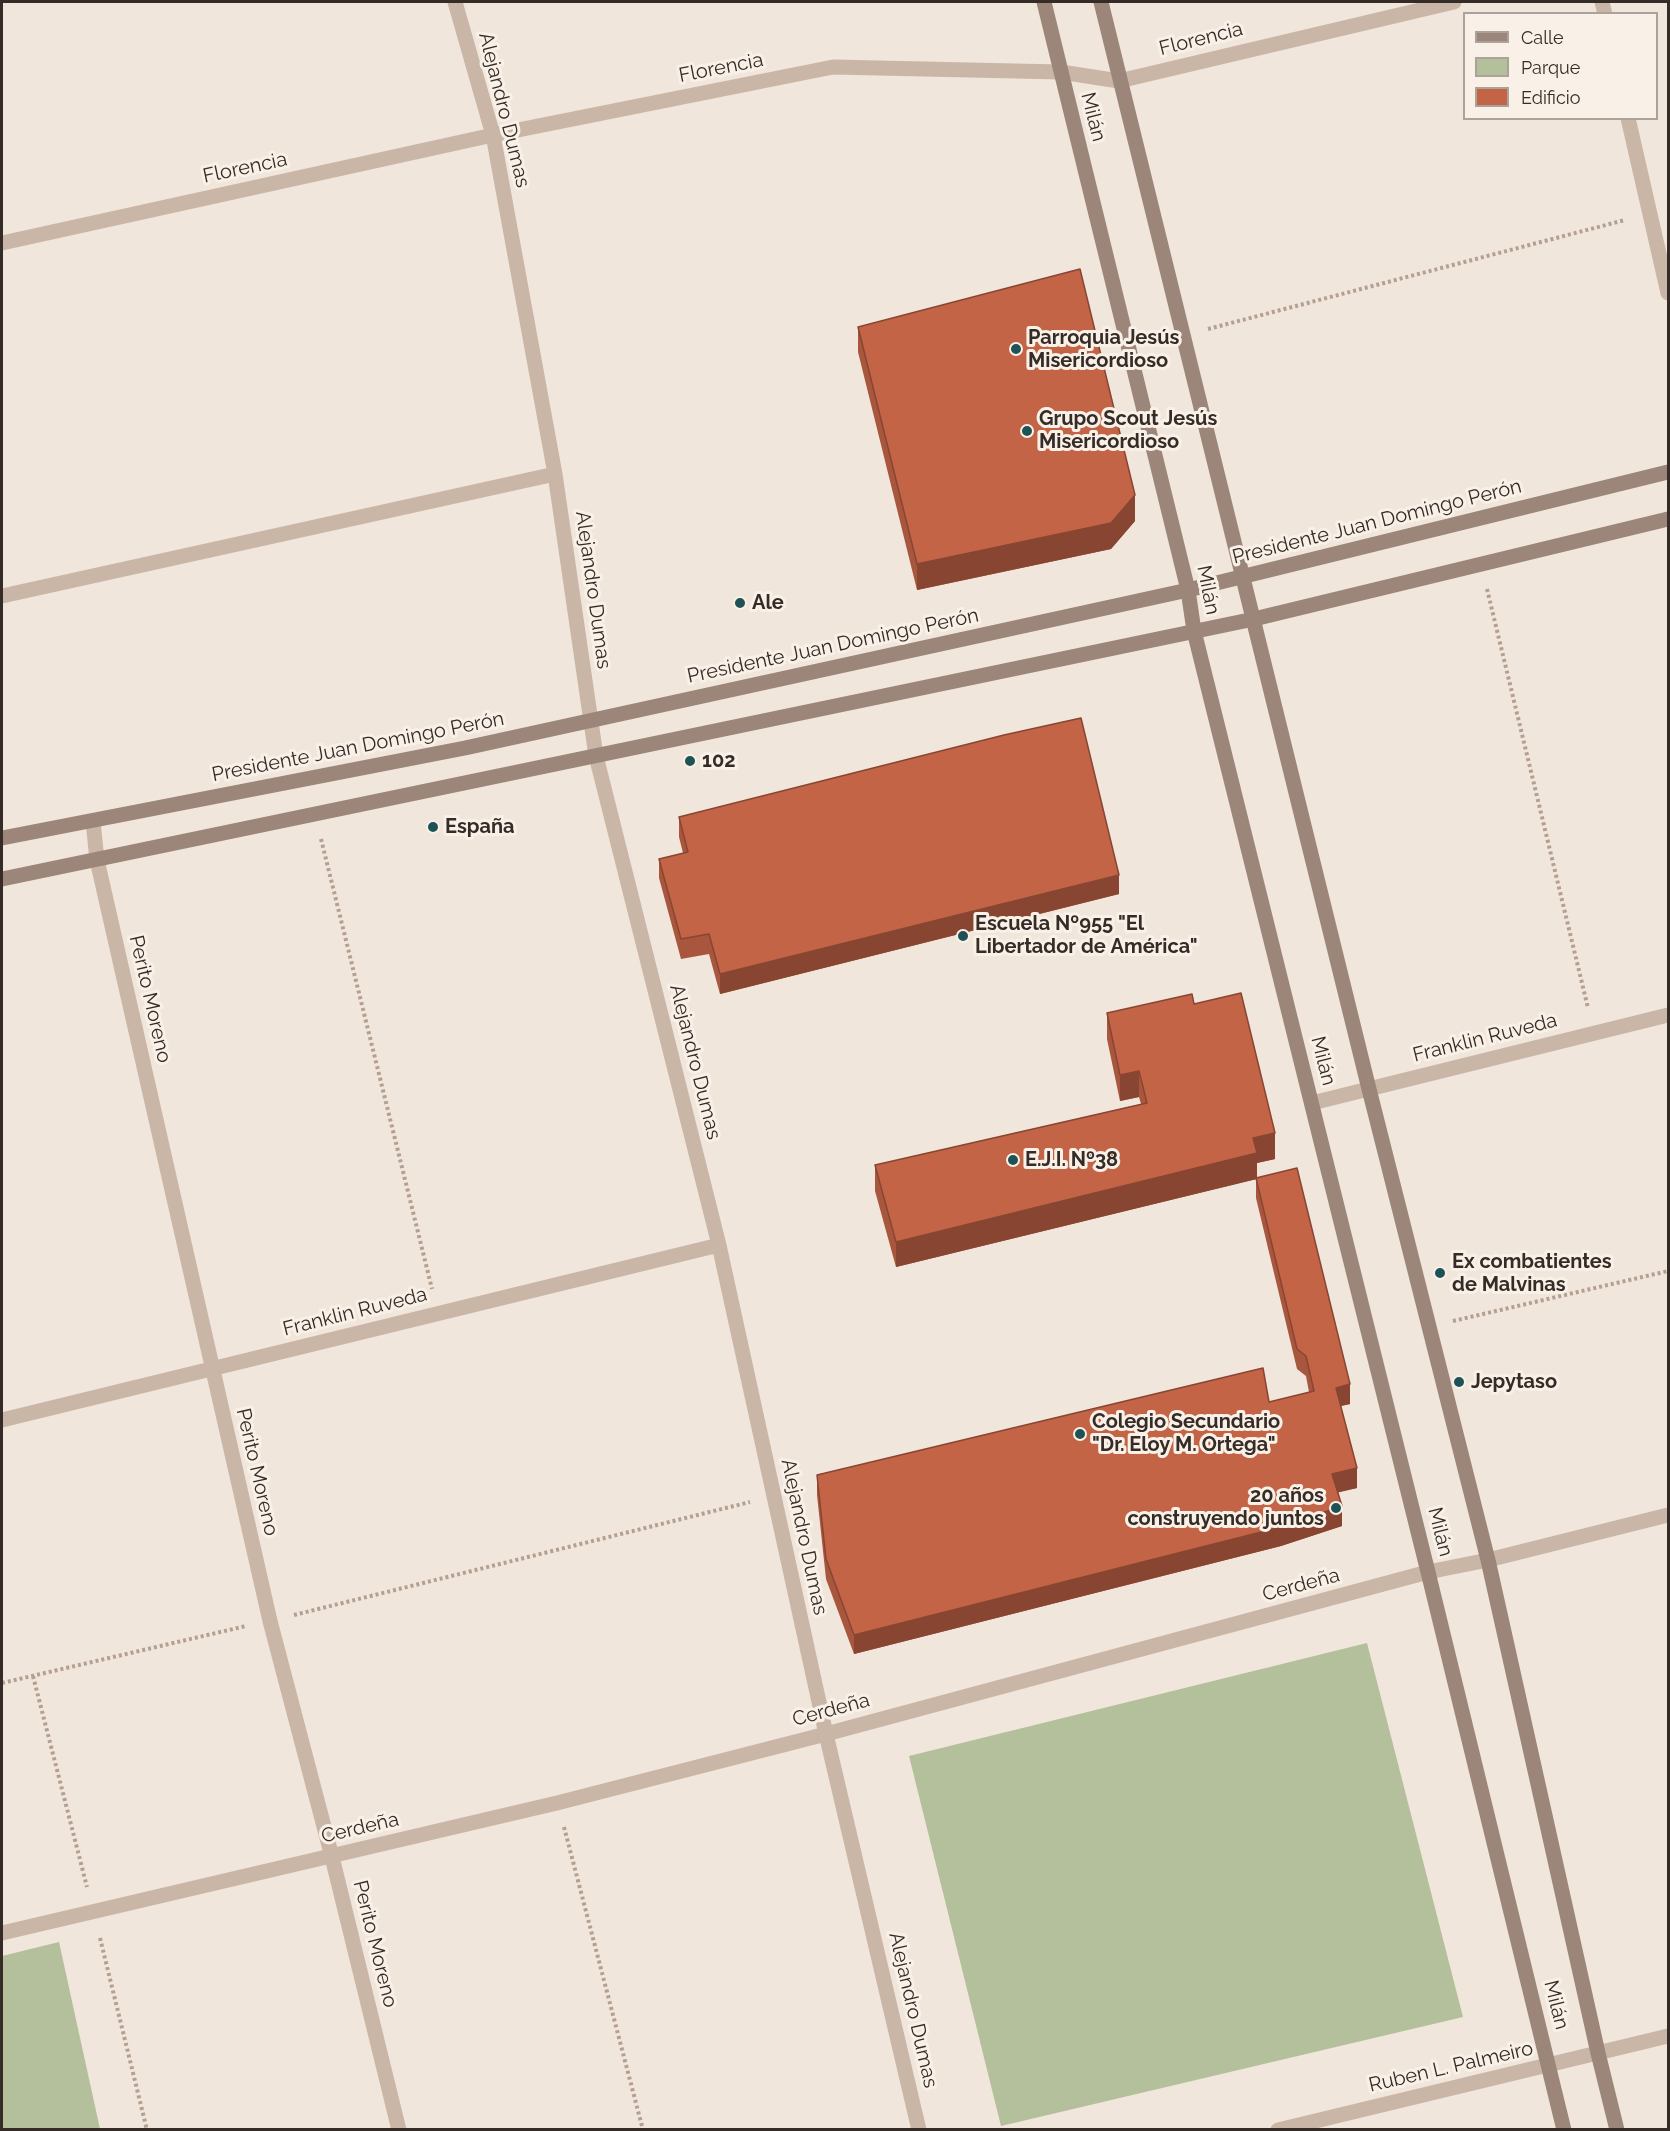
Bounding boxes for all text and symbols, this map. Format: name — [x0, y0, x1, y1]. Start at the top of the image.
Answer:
legend — [1463, 12, 1658, 120]
street label: Florencia — [1157, 17, 1245, 61]
text: Calle — [1521, 27, 1564, 48]
street label: Alejandro Dumas — [473, 30, 535, 190]
street label: Florencia — [677, 48, 765, 88]
text: Parque — [1521, 57, 1580, 78]
text: Edificio — [1521, 87, 1580, 108]
street label: Milán — [1075, 90, 1111, 144]
street label: Florencia — [201, 147, 289, 189]
place label: Parroquia Jesús Misericordioso — [1028, 326, 1179, 373]
marker: Parroquia Jesús Misericordioso — [1009, 342, 1023, 356]
place label: Grupo Scout Jesús Misericordioso — [1039, 407, 1217, 454]
marker: Grupo Scout Jesús Misericordioso — [1020, 424, 1034, 438]
street label: Presidente Juan Domingo Perón — [1230, 474, 1524, 570]
street label: Alejandro Dumas — [570, 510, 616, 670]
street label: Milán — [1191, 563, 1225, 617]
place label: Ale — [752, 591, 784, 615]
marker: Ale — [733, 596, 747, 610]
street label: Presidente Juan Domingo Perón — [685, 603, 981, 689]
street label: Presidente Juan Domingo Perón — [210, 707, 506, 787]
place label: 102 — [702, 749, 735, 773]
marker: 102 — [683, 754, 697, 768]
place label: España — [445, 815, 515, 839]
marker: España — [426, 820, 440, 834]
place label: Escuela Nº955 "El Libertador de América" — [975, 912, 1198, 959]
marker: Escuela Nº955 "El Libertador de América" — [956, 929, 970, 943]
street label: Perito Moreno — [124, 933, 176, 1065]
street label: Alejandro Dumas — [664, 982, 726, 1142]
street label: Franklin Ruveda — [1410, 1008, 1560, 1068]
street label: Milán — [1305, 1034, 1341, 1088]
place label: E.J.I. Nº38 — [1025, 1148, 1118, 1172]
marker: E.J.I. Nº38 — [1006, 1153, 1020, 1167]
place label: Ex combatientes de Malvinas — [1452, 1250, 1612, 1297]
marker: Ex combatientes de Malvinas — [1433, 1266, 1447, 1280]
street label: Franklin Ruveda — [280, 1282, 430, 1342]
place label: Jepytaso — [1471, 1370, 1557, 1394]
marker: Jepytaso — [1452, 1375, 1466, 1389]
street label: Perito Moreno — [231, 1406, 283, 1538]
place label: Colegio Secundario "Dr. Eloy M. Ortega" — [1092, 1410, 1280, 1457]
marker: Colegio Secundario "Dr. Eloy M. Ortega" — [1073, 1427, 1087, 1441]
street label: Alejandro Dumas — [776, 1457, 832, 1617]
place label: 20 años construyendo juntos — [1127, 1484, 1324, 1531]
marker: 20 años construyendo juntos — [1329, 1501, 1343, 1515]
street label: Milán — [1422, 1505, 1458, 1559]
street label: Cerdeña — [1260, 1563, 1342, 1607]
street label: Cerdeña — [790, 1688, 872, 1732]
street label: Cerdeña — [319, 1807, 401, 1849]
street label: Perito Moreno — [348, 1878, 402, 2010]
street label: Alejandro Dumas — [883, 1930, 943, 2090]
street label: Milán — [1538, 1978, 1574, 2032]
street label: Ruben L. Palmeiro — [1366, 2036, 1536, 2098]

